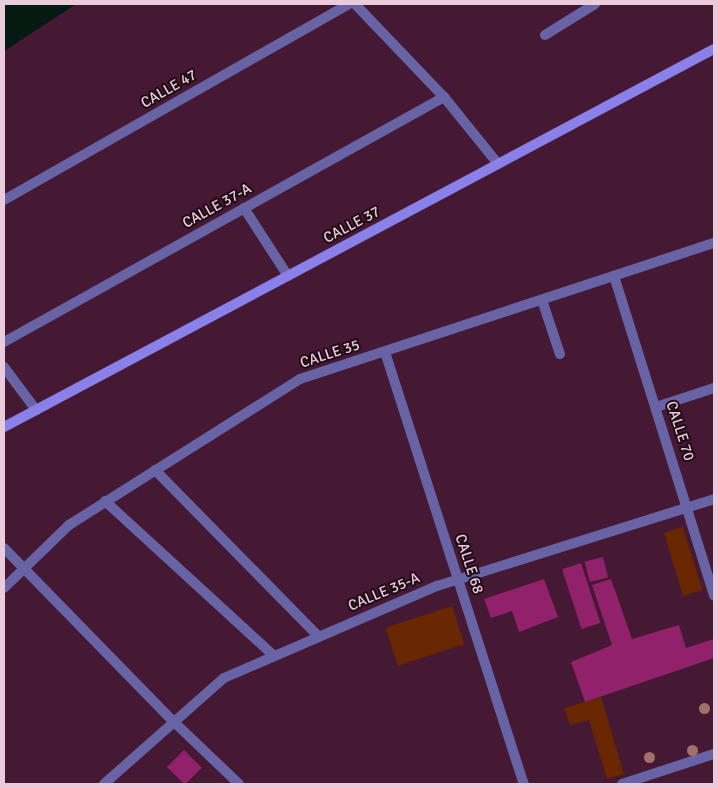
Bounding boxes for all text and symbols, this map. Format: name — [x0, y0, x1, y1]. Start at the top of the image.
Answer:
street label: CALLE 47 — [138, 66, 200, 112]
street label: CALLE 37-A — [179, 180, 255, 232]
street label: CALLE 37 — [321, 203, 383, 247]
street label: CALLE 35 — [298, 336, 362, 372]
street label: CALLE 70 — [662, 399, 698, 463]
street label: CALLE 68 — [451, 532, 487, 596]
street label: CALLE 35-A — [346, 569, 422, 615]

